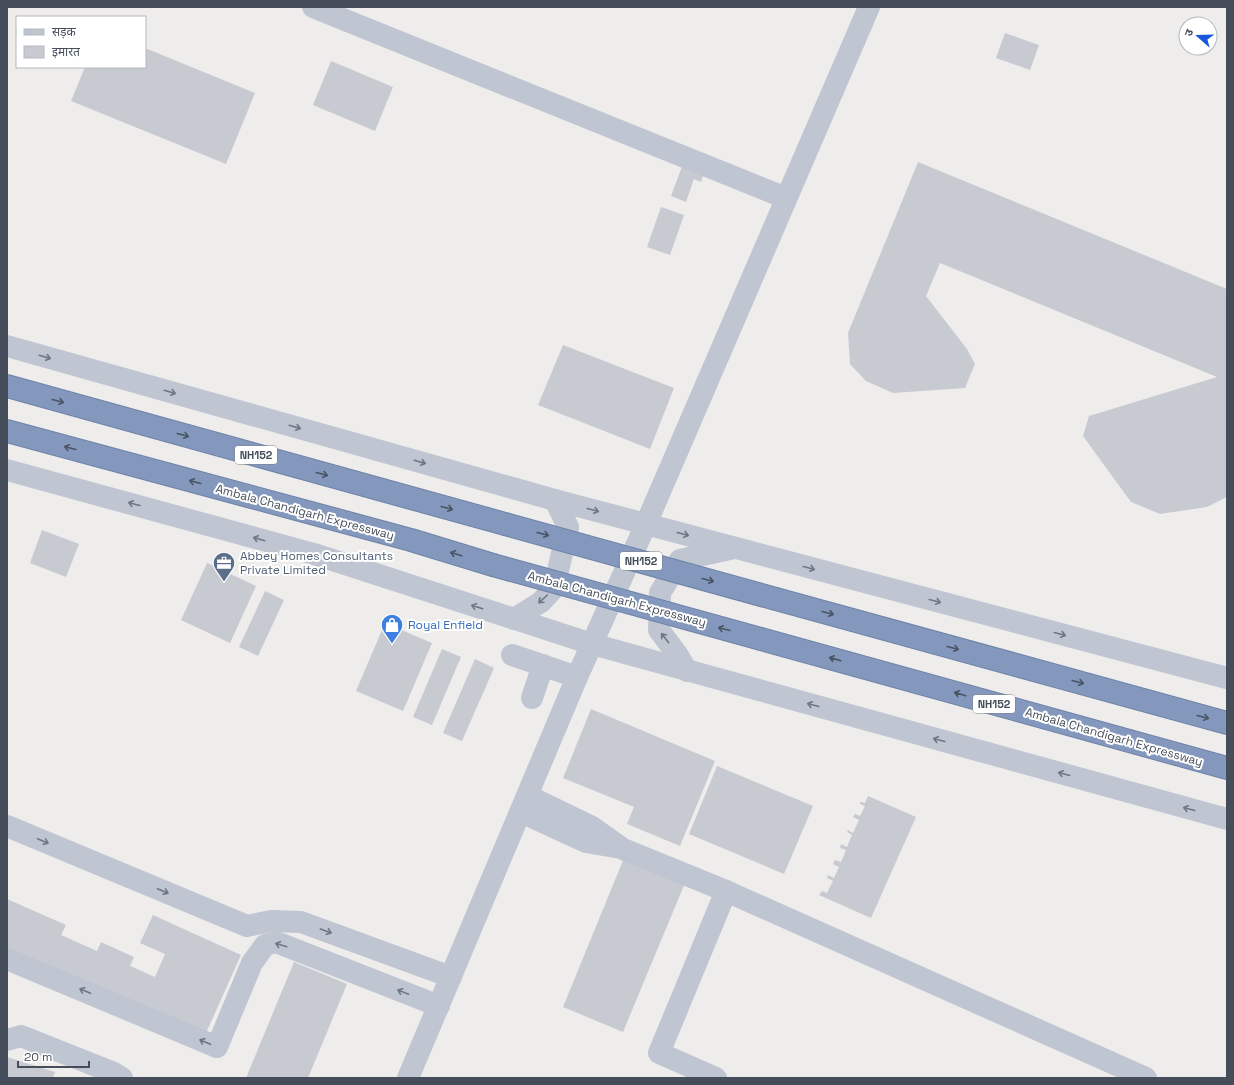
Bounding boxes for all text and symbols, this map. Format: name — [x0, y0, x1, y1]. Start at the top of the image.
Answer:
legend — [16, 16, 146, 68]
north arrow — [1178, 16, 1218, 56]
text: सड़क — [52, 24, 77, 40]
text: उ — [1181, 27, 1196, 38]
text: इमारत — [52, 44, 81, 60]
one-way arrow — [38, 353, 51, 361]
one-way arrow — [163, 389, 176, 396]
one-way arrow — [51, 397, 64, 405]
one-way arrow — [288, 424, 301, 431]
one-way arrow — [177, 432, 190, 439]
one-way arrow — [64, 444, 77, 451]
road number: NH152 — [235, 446, 277, 464]
one-way arrow — [413, 459, 426, 466]
one-way arrow — [315, 470, 328, 478]
one-way arrow — [189, 478, 202, 485]
street label: Ambala Chandigarh Expressway — [214, 480, 396, 544]
one-way arrow — [128, 500, 141, 507]
one-way arrow — [441, 505, 454, 512]
one-way arrow — [586, 507, 599, 514]
one-way arrow — [536, 531, 549, 539]
one-way arrow — [677, 531, 690, 539]
one-way arrow — [253, 535, 266, 542]
place label: Abbey Homes Consultants Private Limited — [240, 548, 393, 578]
one-way arrow — [450, 549, 462, 557]
office icon: Abbey Homes Consultants Private Limited — [211, 550, 237, 583]
road number: NH152 — [620, 552, 662, 570]
one-way arrow — [802, 564, 815, 572]
street label: Ambala Chandigarh Expressway — [526, 567, 708, 631]
one-way arrow — [702, 577, 715, 584]
one-way arrow — [538, 595, 548, 604]
one-way arrow — [928, 598, 941, 605]
one-way arrow — [471, 603, 484, 610]
one-way arrow — [821, 610, 834, 617]
shop icon: Royal Enfield — [379, 612, 405, 645]
place label: Royal Enfield — [408, 617, 483, 633]
one-way arrow — [718, 624, 731, 632]
one-way arrow — [1054, 631, 1067, 638]
one-way arrow — [661, 633, 669, 644]
one-way arrow — [946, 644, 959, 652]
one-way arrow — [829, 655, 842, 662]
one-way arrow — [1071, 679, 1084, 686]
one-way arrow — [954, 690, 967, 697]
road number: NH152 — [973, 695, 1015, 713]
one-way arrow — [807, 701, 820, 708]
street label: Ambala Chandigarh Expressway — [1023, 704, 1205, 770]
one-way arrow — [1197, 714, 1210, 721]
one-way arrow — [932, 736, 945, 743]
one-way arrow — [1058, 770, 1071, 777]
one-way arrow — [1183, 804, 1196, 812]
one-way arrow — [37, 838, 49, 846]
one-way arrow — [156, 888, 168, 896]
one-way arrow — [319, 927, 331, 935]
one-way arrow — [275, 941, 288, 948]
one-way arrow — [79, 987, 91, 995]
one-way arrow — [397, 987, 409, 995]
one-way arrow — [199, 1038, 211, 1045]
scale bar — [18, 1043, 89, 1069]
text: 20 m — [24, 1049, 52, 1065]

